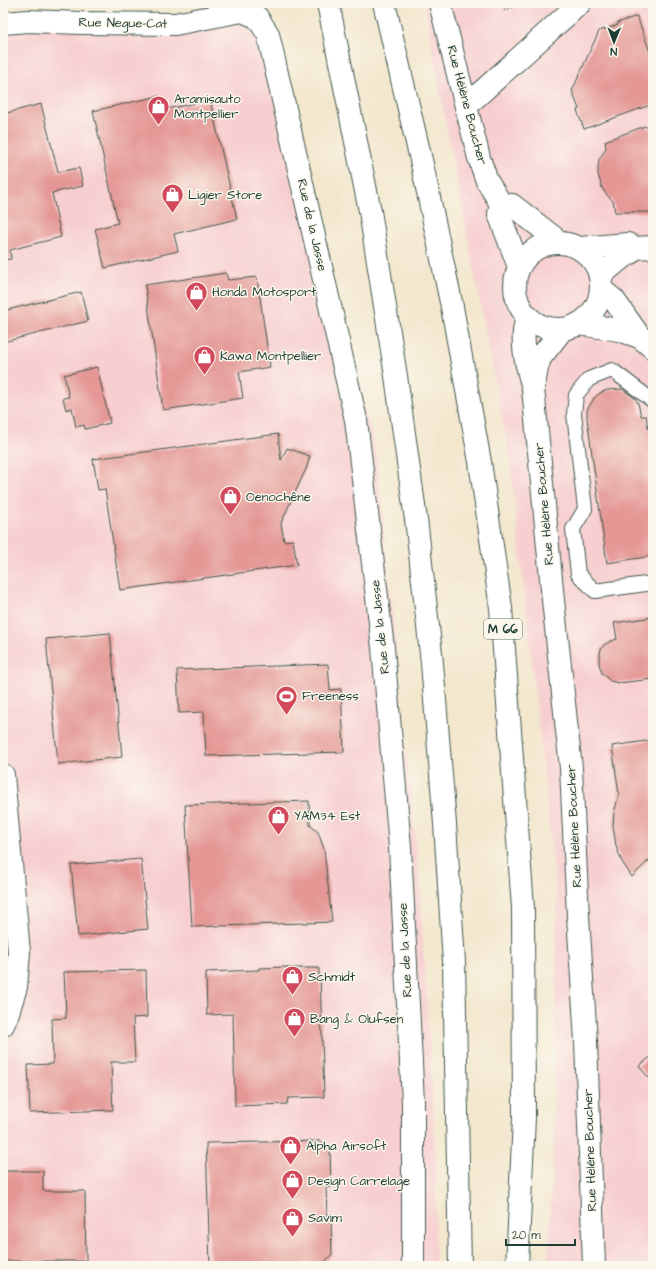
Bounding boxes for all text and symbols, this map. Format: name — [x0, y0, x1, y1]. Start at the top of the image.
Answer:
street label: Rue Negue-Cat — [78, 13, 168, 34]
north arrow — [594, 22, 634, 62]
street label: Rue Hélène Boucher — [442, 43, 492, 167]
text: N — [610, 44, 617, 59]
place label: Aramisauto Montpellier — [174, 90, 241, 123]
shop icon: Aramisauto Montpellier — [145, 93, 171, 126]
street label: Rue de la Jasse — [293, 177, 331, 273]
shop icon: Ligier Store — [159, 182, 185, 215]
place label: Ligier Store — [188, 186, 262, 205]
shop icon: Honda Motosport — [184, 279, 210, 312]
place label: Honda Motosport — [212, 283, 317, 301]
shop icon: Kawa Montpellier — [191, 343, 217, 376]
place label: Kawa Montpellier — [220, 347, 321, 365]
street label: Rue Hélène Boucher — [530, 442, 558, 566]
shop icon: Oenochêne — [217, 484, 243, 517]
place label: Oenochêne — [246, 488, 311, 506]
street label: Rue de la Jasse — [366, 579, 394, 675]
road number: M 66 — [484, 619, 522, 639]
sports icon: Freeness — [274, 683, 300, 716]
place label: Freeness — [302, 687, 359, 705]
street label: Rue Hélène Boucher — [562, 764, 586, 888]
shop icon: YAM34 Est — [265, 803, 291, 836]
place label: YAM34 Est — [294, 807, 361, 825]
street label: Rue de la Jasse — [394, 902, 416, 998]
shop icon: Schmidt — [280, 964, 306, 997]
place label: Schmidt — [308, 968, 356, 986]
shop icon: Bang & Olufsen — [281, 1006, 307, 1039]
place label: Bang & Olufsen — [310, 1010, 404, 1029]
street label: Rue Hélène Boucher — [579, 1088, 601, 1212]
shop icon: Alpha Airsoft — [278, 1133, 304, 1166]
place label: Alpha Airsoft — [306, 1137, 387, 1155]
shop icon: Design Carrelage — [279, 1168, 305, 1201]
place label: Design Carrelage — [308, 1172, 410, 1191]
shop icon: Savim — [280, 1205, 306, 1238]
place label: Savim — [308, 1209, 343, 1227]
scale bar — [506, 1221, 575, 1247]
text: 20 m — [512, 1227, 541, 1244]

